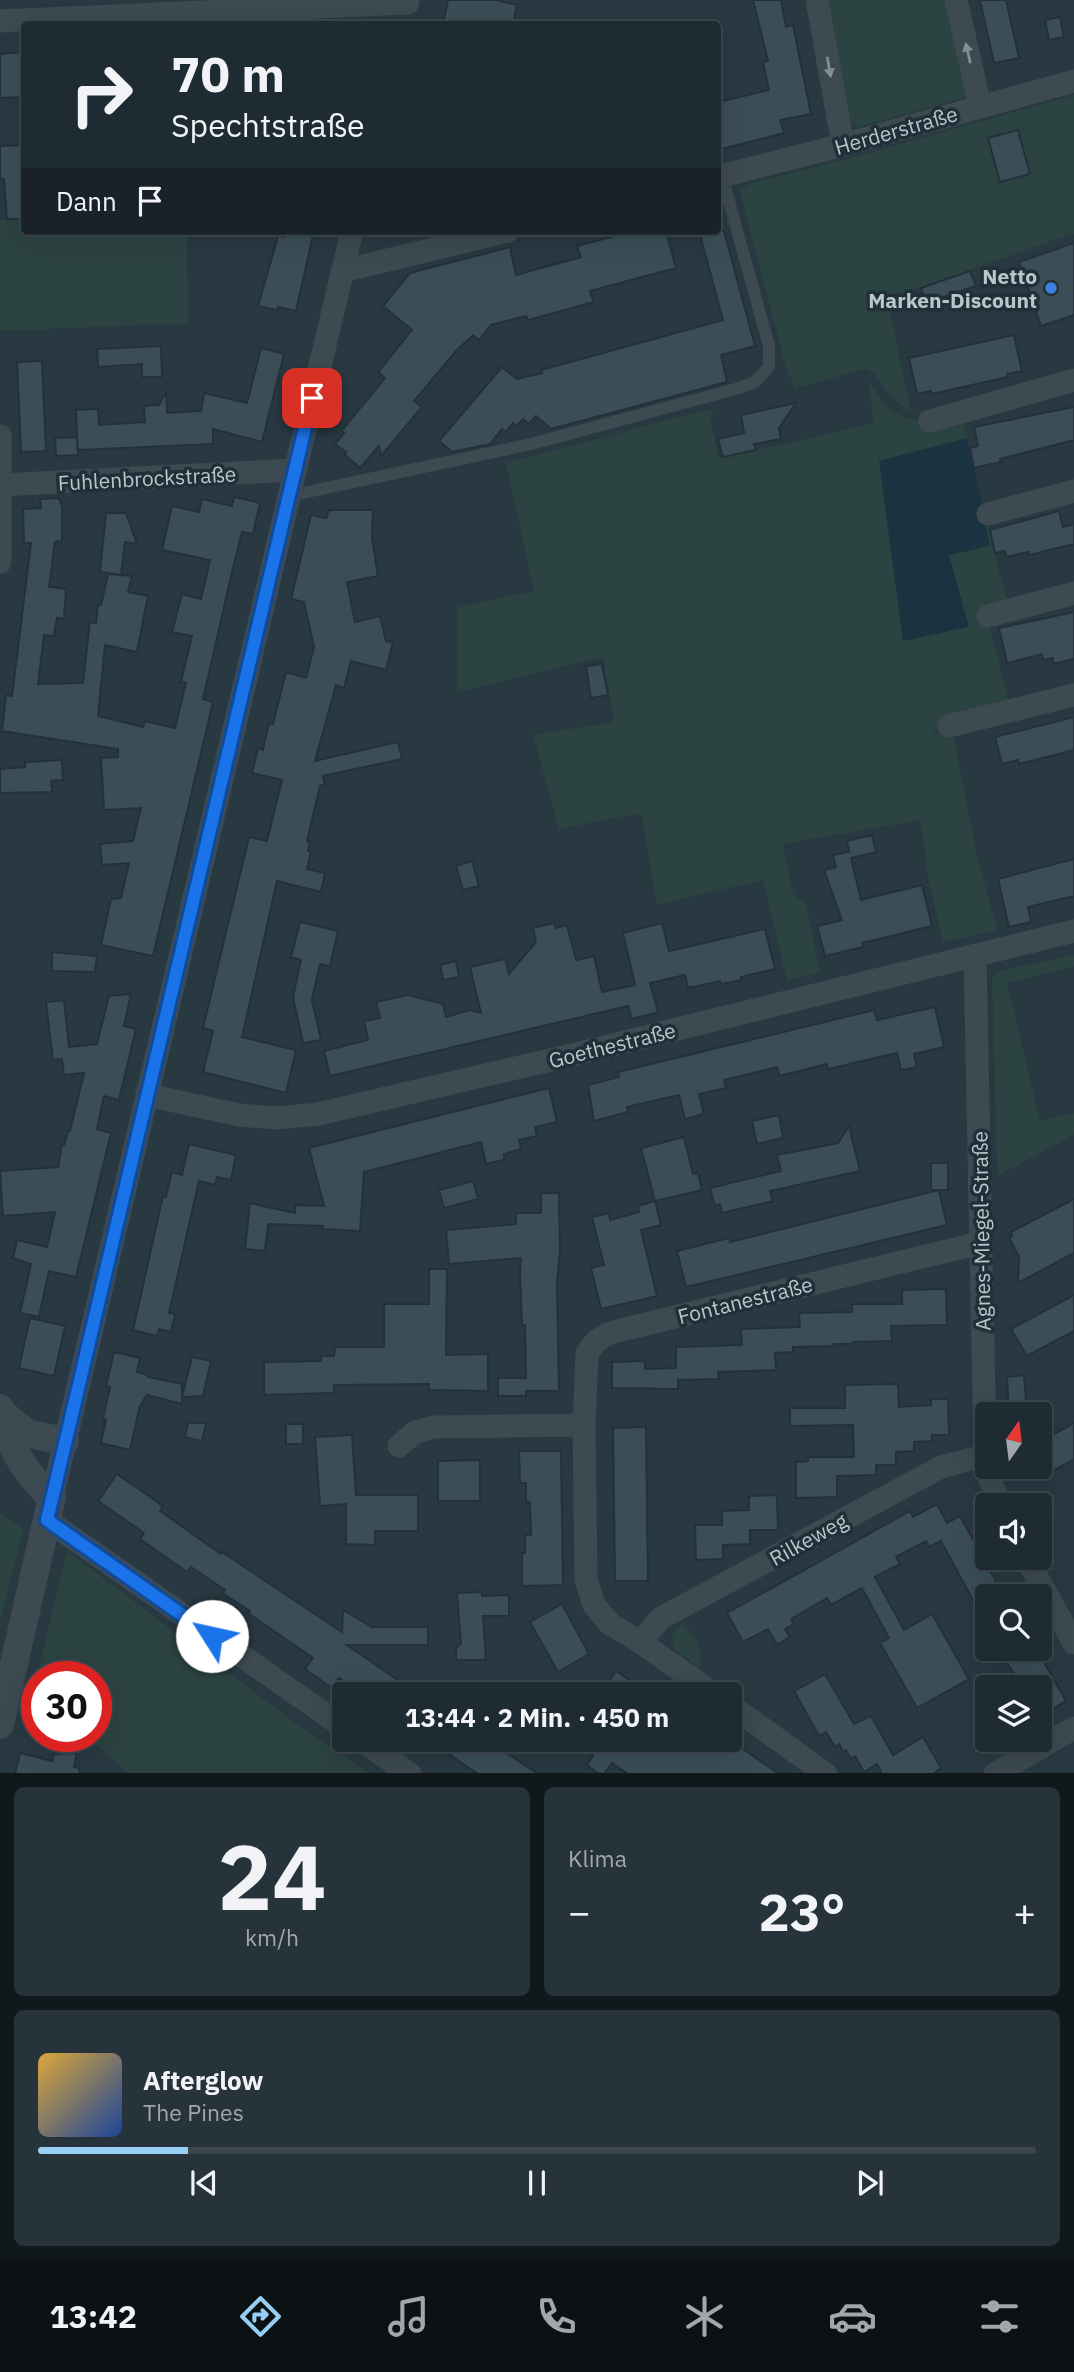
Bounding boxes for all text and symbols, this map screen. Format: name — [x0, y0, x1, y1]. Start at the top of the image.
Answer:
text: 70 m — [171, 42, 285, 105]
one-way arrow — [962, 42, 973, 64]
icon: right — [56, 49, 147, 140]
one-way arrow — [824, 56, 835, 78]
street label: Herderstraße — [831, 99, 961, 161]
text: Spechtstraße — [171, 104, 365, 146]
icon: arrive — [131, 182, 169, 220]
text: Dann — [56, 184, 117, 218]
place label: Netto Marken-Discount — [868, 262, 1037, 314]
marker: Netto Marken-Discount — [1043, 280, 1059, 296]
pin — [282, 368, 342, 428]
icon: arrive — [293, 379, 331, 417]
street label: Fuhlenbrockstraße — [57, 459, 237, 497]
street label: Goethestraße — [546, 1016, 678, 1074]
street label: Agnes-Miegel-Straße — [965, 1131, 997, 1331]
street label: Fontanestraße — [675, 1270, 815, 1330]
north arrow — [975, 1402, 1052, 1479]
map controls — [975, 1402, 1052, 1752]
button: sound — [975, 1493, 1052, 1570]
street label: Rilkeweg — [764, 1506, 852, 1572]
button: search — [975, 1584, 1052, 1661]
position arrow — [175, 1599, 249, 1673]
speed limit sign: 30 — [21, 1661, 112, 1752]
button: layers — [975, 1675, 1052, 1752]
text: 13:44 · 2 Min. · 450 m — [405, 1700, 669, 1734]
text: 24 — [217, 1817, 327, 1935]
text: Klima — [568, 1843, 627, 1873]
text: 23° — [759, 1878, 845, 1945]
text: − — [568, 1887, 591, 1936]
text: + — [1013, 1887, 1036, 1936]
text: km/h — [245, 1922, 299, 1952]
text: Afterglow — [143, 2063, 263, 2097]
text: The Pines — [143, 2097, 244, 2127]
icon: previous — [185, 2164, 223, 2202]
icon: pause — [518, 2164, 556, 2202]
icon: next — [851, 2164, 889, 2202]
icon: directions — [236, 2292, 285, 2341]
icon: music — [384, 2292, 433, 2341]
icon: phone — [532, 2292, 581, 2341]
icon: climate — [680, 2292, 729, 2341]
icon: car — [828, 2292, 877, 2341]
icon: filters — [975, 2292, 1024, 2341]
text: 13:42 — [49, 2295, 137, 2337]

